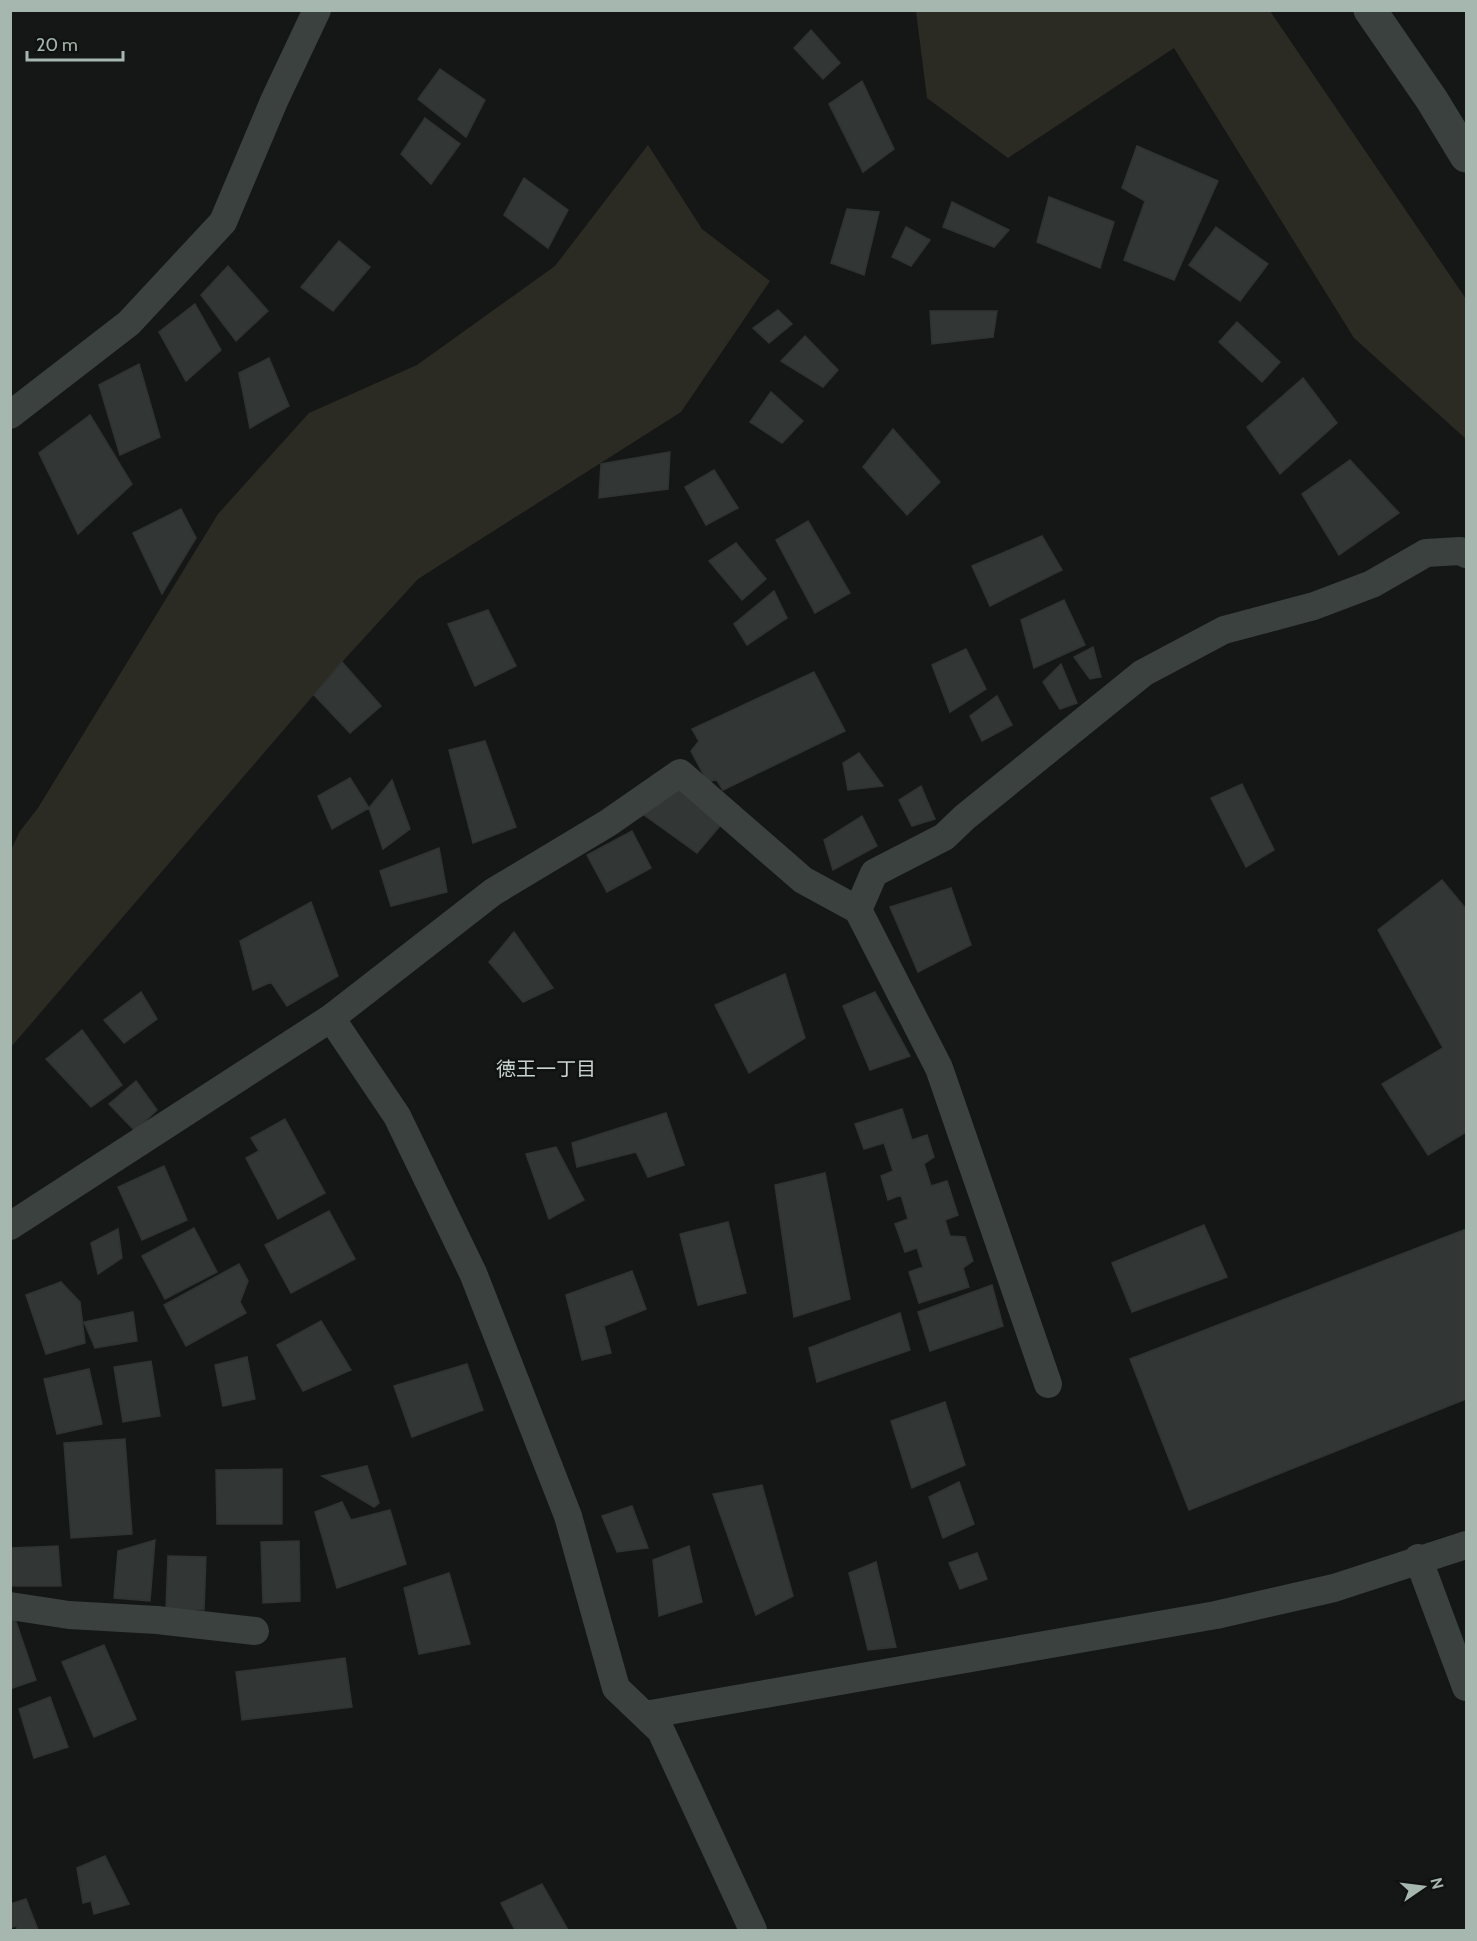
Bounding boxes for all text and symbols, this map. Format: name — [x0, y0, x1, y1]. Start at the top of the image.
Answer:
scale bar — [27, 24, 123, 62]
text: 20 m — [36, 34, 78, 56]
district label: 徳王一丁目 — [496, 1057, 596, 1081]
north arrow — [1393, 1857, 1453, 1917]
text: N — [1426, 1876, 1448, 1891]

